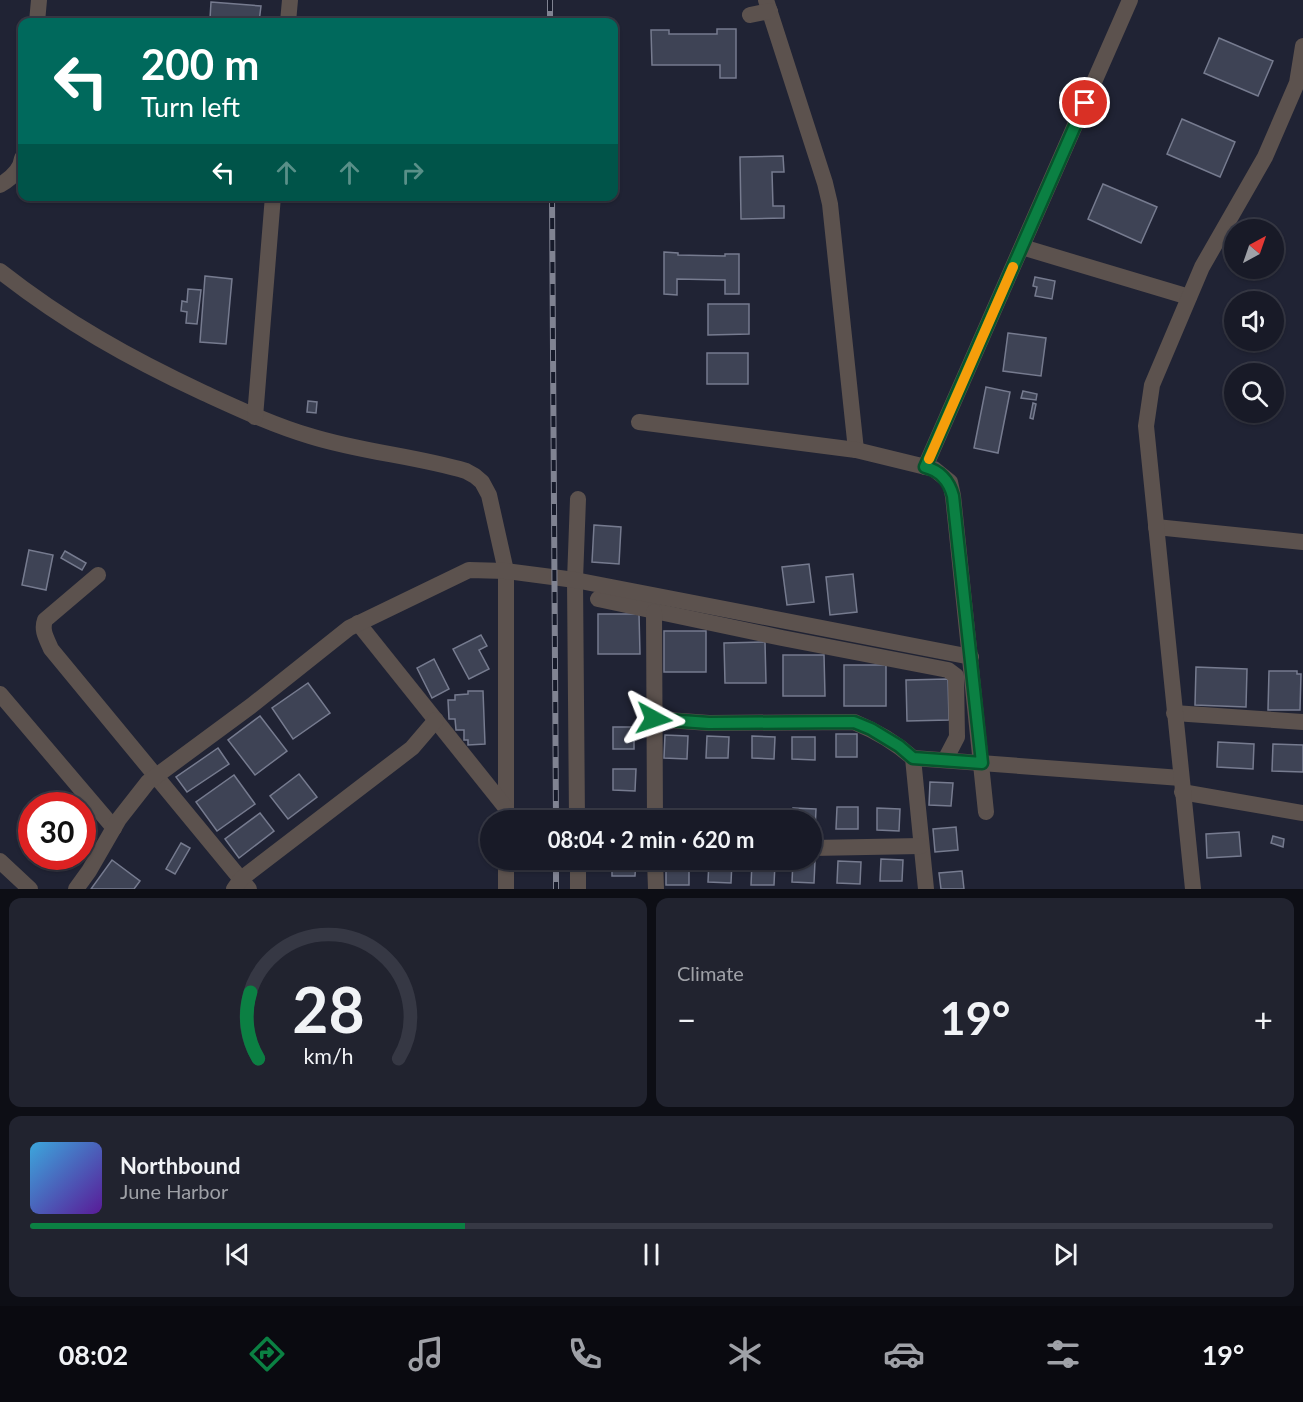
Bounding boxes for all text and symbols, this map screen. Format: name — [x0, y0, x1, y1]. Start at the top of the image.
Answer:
text: 200 m — [141, 39, 259, 89]
icon: left — [42, 42, 120, 120]
pin — [1059, 77, 1110, 128]
icon: arrive — [1068, 86, 1101, 119]
text: Turn left — [141, 90, 240, 123]
icon: left — [207, 156, 240, 189]
icon: ahead — [270, 156, 303, 189]
icon: ahead — [333, 156, 366, 189]
icon: right — [396, 156, 429, 189]
north arrow — [1224, 219, 1284, 279]
map controls — [1224, 219, 1284, 423]
button: sound — [1224, 291, 1284, 351]
button: search — [1224, 363, 1284, 423]
position arrow — [622, 687, 686, 751]
speed limit sign: 30 — [18, 792, 96, 870]
text: 08:04 · 2 min · 620 m — [548, 826, 754, 853]
text: Climate — [677, 961, 744, 985]
text: 28 — [292, 971, 364, 1046]
text: 19° — [940, 991, 1010, 1045]
text: − — [677, 999, 696, 1039]
text: + — [1254, 999, 1273, 1039]
text: km/h — [303, 1044, 353, 1070]
text: Northbound — [120, 1152, 240, 1179]
text: June Harbor — [120, 1179, 228, 1203]
icon: previous — [221, 1238, 254, 1271]
icon: pause — [635, 1238, 668, 1271]
icon: next — [1049, 1238, 1082, 1271]
icon: directions — [246, 1333, 288, 1375]
icon: music — [405, 1333, 447, 1375]
icon: phone — [564, 1333, 606, 1375]
icon: climate — [724, 1333, 766, 1375]
icon: car — [883, 1333, 925, 1375]
icon: filters — [1042, 1333, 1084, 1375]
text: 08:02 — [59, 1338, 128, 1371]
text: 19° — [1202, 1338, 1244, 1371]

